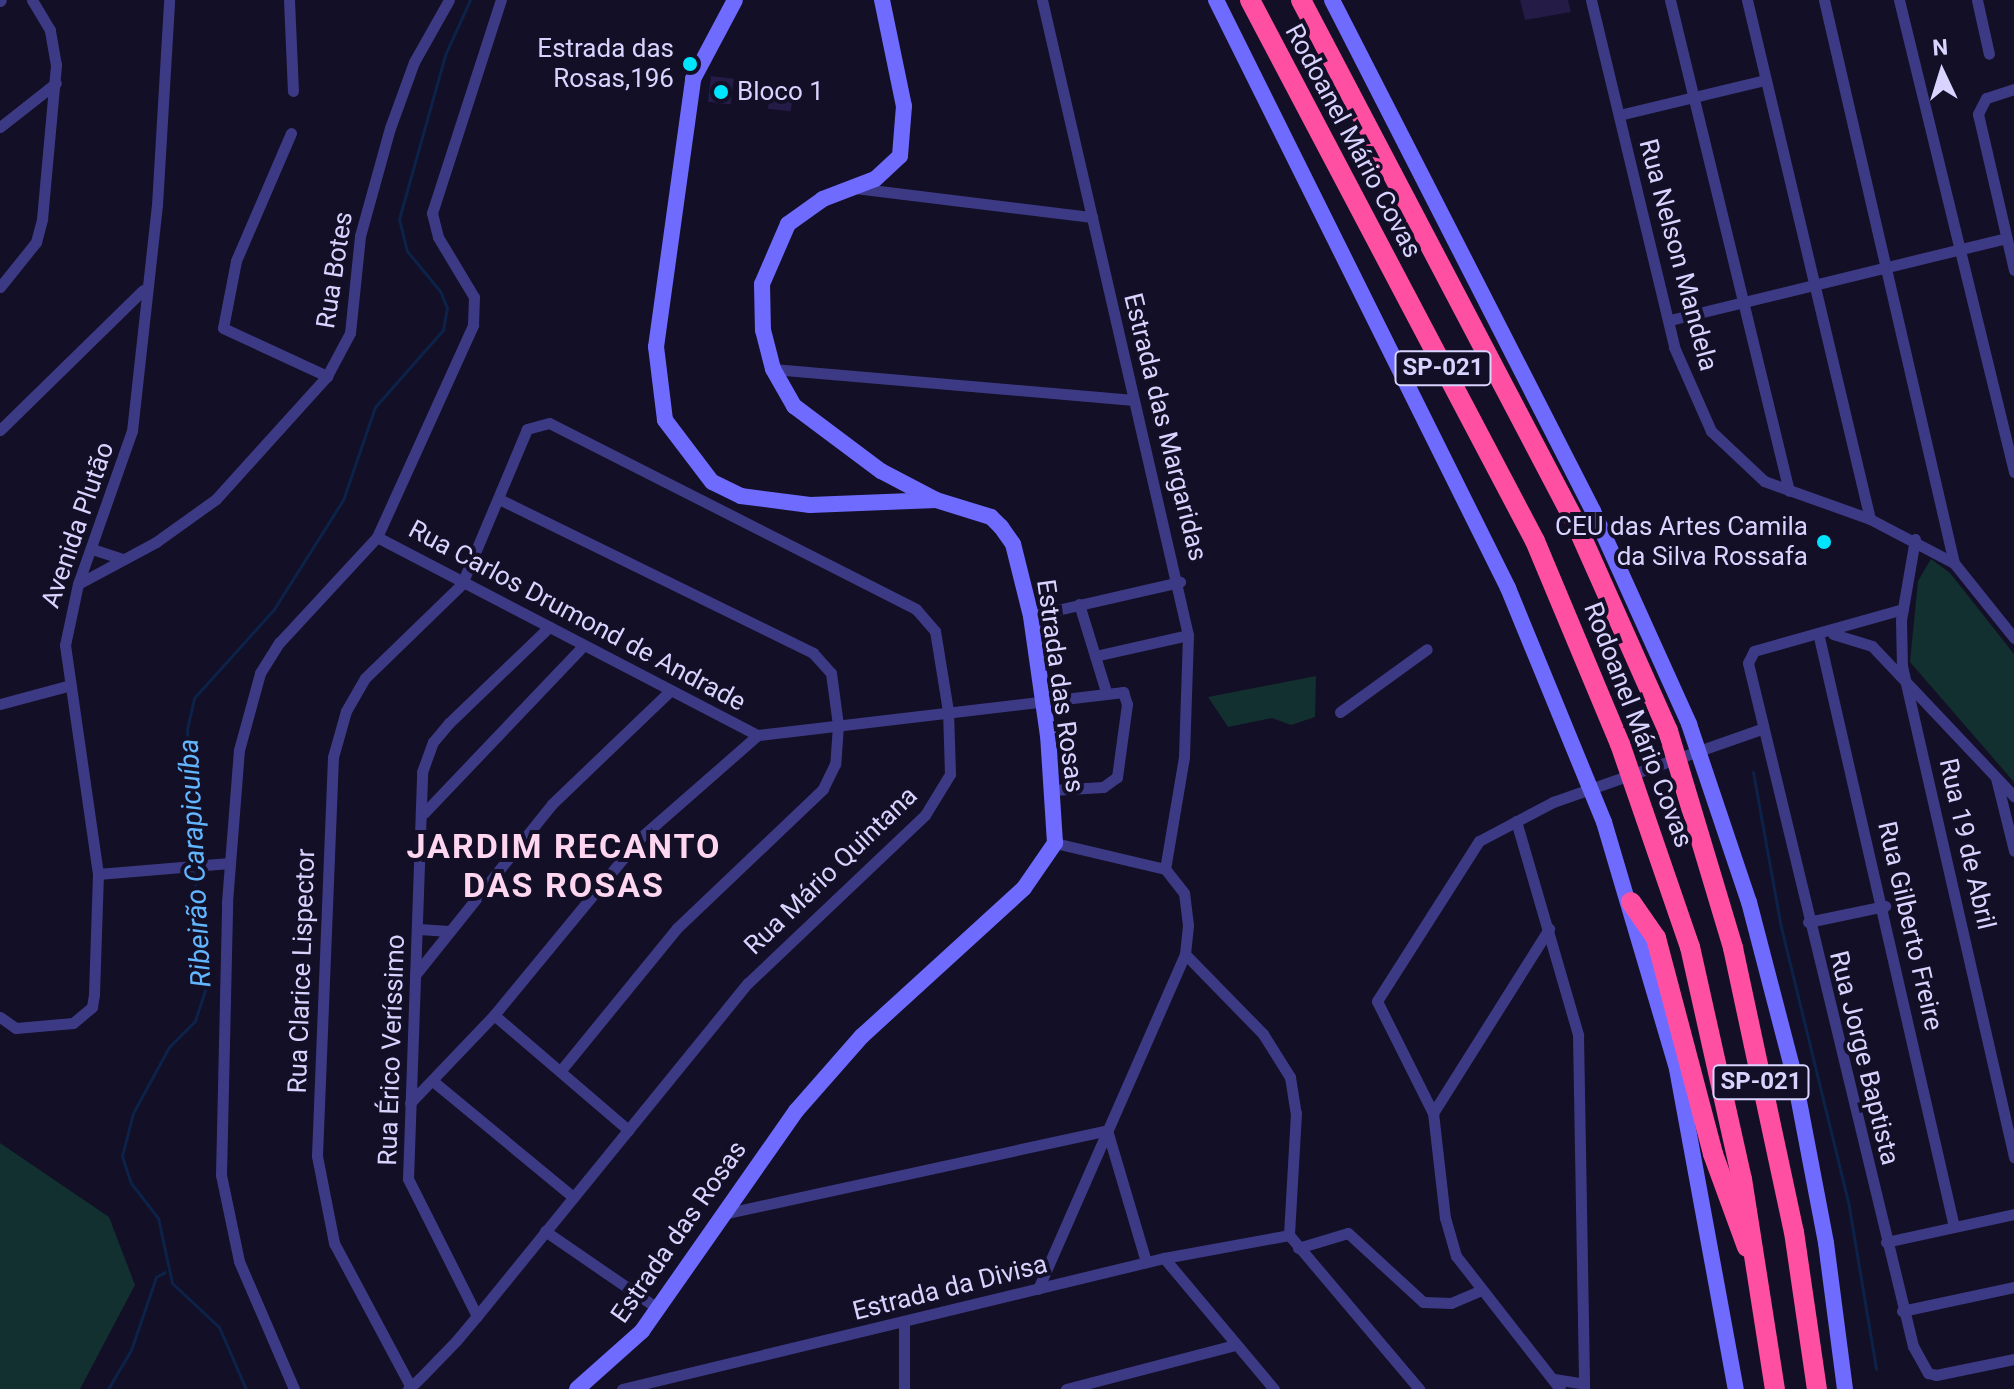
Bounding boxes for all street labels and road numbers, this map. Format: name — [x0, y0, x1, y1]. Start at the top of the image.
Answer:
street label: Rodoanel Mário Covas — [1278, 19, 1428, 263]
street label: Rua Nelson Mandela — [1632, 136, 1724, 374]
street label: Rua Botes — [310, 209, 360, 331]
street label: Estrada das Margaridas — [1117, 290, 1213, 564]
road number: SP-021 — [1393, 348, 1493, 388]
street label: Avenida Plutão — [35, 438, 121, 612]
street label: Rua Carlos Drumond de Andrade — [403, 514, 751, 718]
street label: Estrada das Rosas — [1030, 577, 1090, 795]
street label: Rodoanel Mário Covas — [1577, 598, 1699, 852]
street label: Rua 19 de Abril — [1932, 755, 2002, 933]
street label: Rua Mário Quintana — [738, 781, 924, 961]
street label: Rua Gilberto Freire — [1871, 818, 1949, 1034]
street label: Rua Clarice Lispector — [282, 848, 322, 1094]
street label: Rua Érico Veríssimo — [372, 934, 412, 1166]
street label: Rua Jorge Baptista — [1822, 948, 1906, 1168]
road number: SP-021 — [1711, 1062, 1811, 1102]
street label: Estrada das Rosas — [605, 1135, 753, 1329]
street label: Estrada da Divisa — [849, 1249, 1051, 1327]

